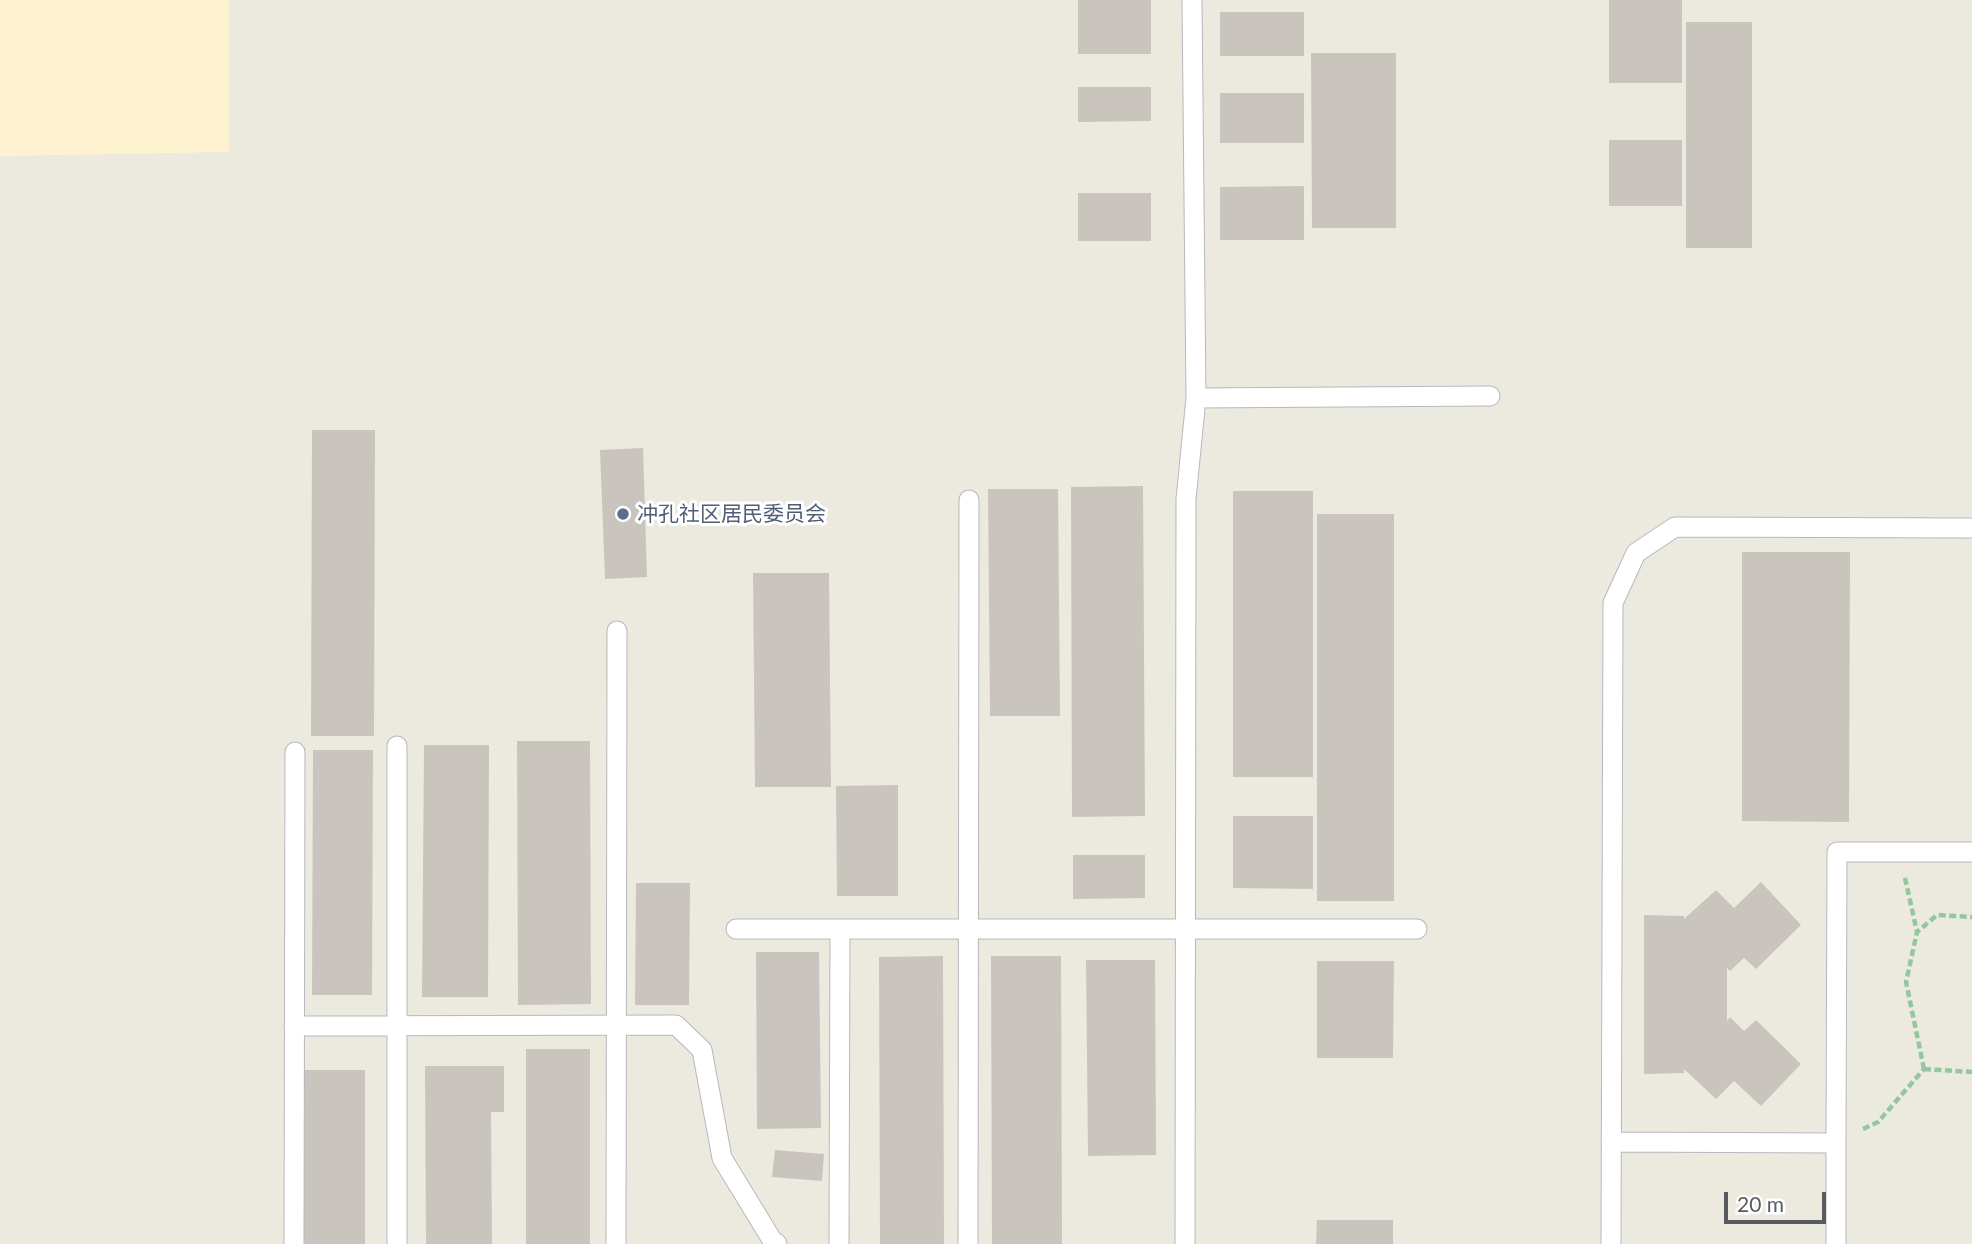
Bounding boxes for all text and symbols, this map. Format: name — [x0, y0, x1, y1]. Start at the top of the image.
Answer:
place label: 冲孔社区居民委员会 — [637, 501, 826, 527]
marker: 冲孔社区居民委员会 — [615, 506, 631, 522]
scale bar — [1727, 1178, 1828, 1222]
text: 20 m — [1737, 1191, 1784, 1216]

